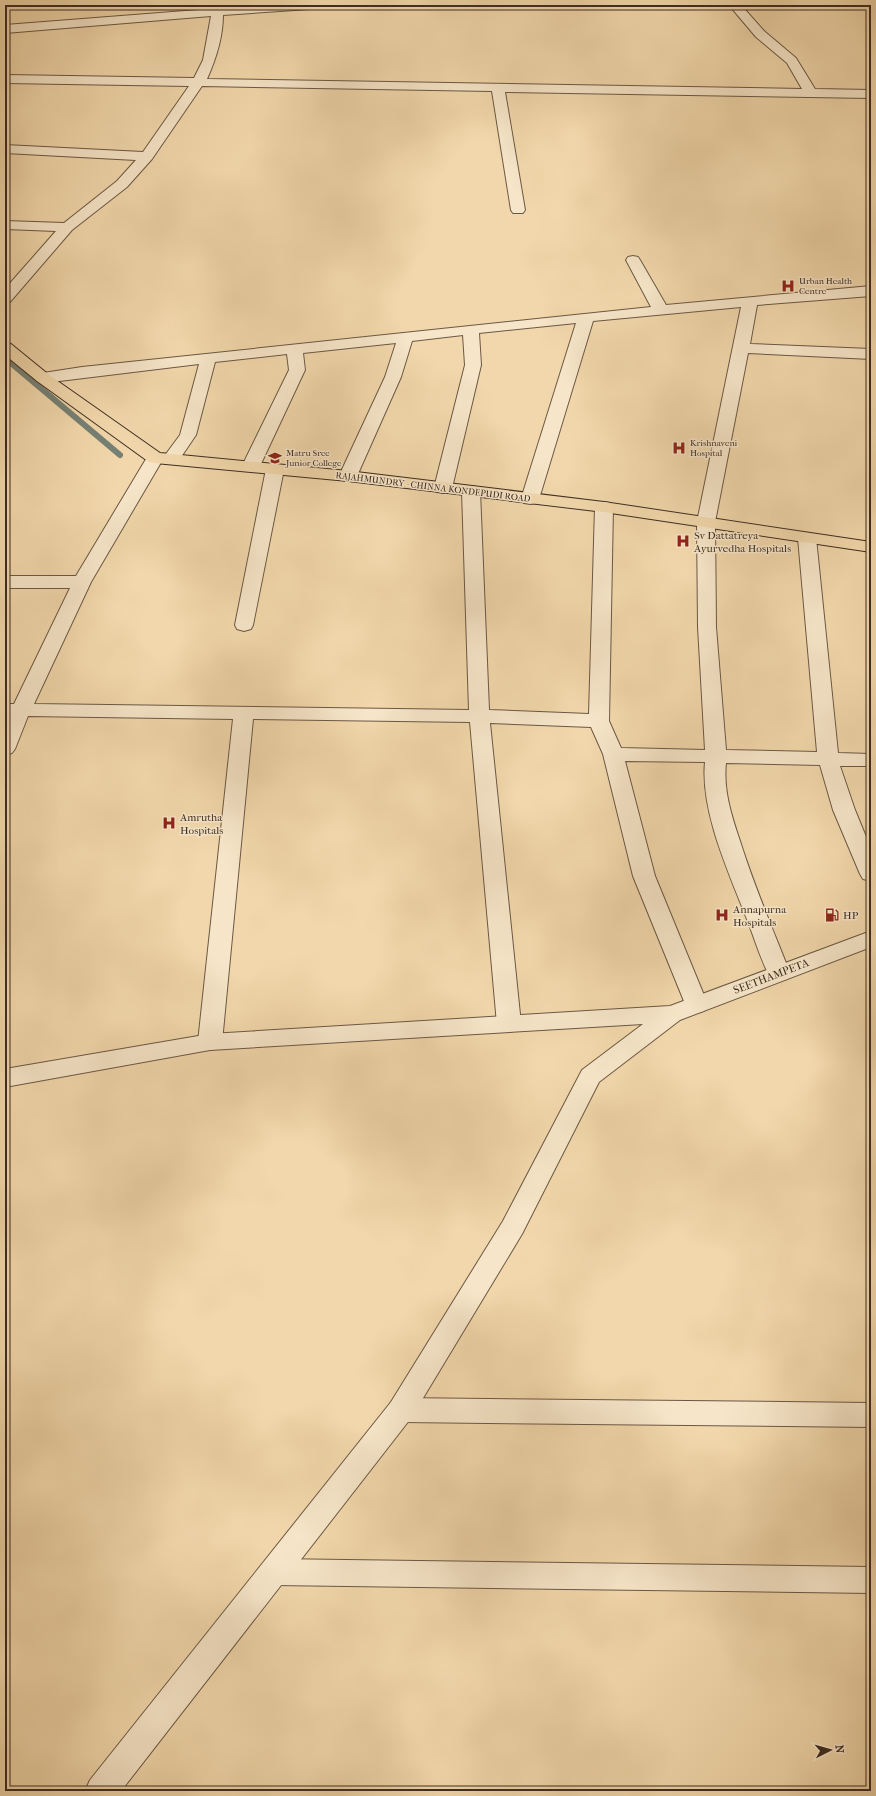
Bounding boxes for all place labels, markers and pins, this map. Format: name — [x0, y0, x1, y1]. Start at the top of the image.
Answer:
place label: Urban Health Centre — [799, 276, 852, 296]
hospital icon: Urban Health Centre — [780, 278, 796, 294]
place label: Krishnaveni Hospital — [690, 438, 738, 458]
hospital icon: Krishnaveni Hospital — [671, 440, 687, 456]
place label: Matru Sree Junior College — [285, 448, 342, 468]
school or university icon: Matru Sree Junior College — [267, 450, 283, 466]
place label: Sv Dattatreya Ayurvedha Hospitals — [693, 529, 791, 555]
hospital icon: Sv Dattatreya Ayurvedha Hospitals — [675, 533, 691, 549]
place label: Amrutha Hospitals — [179, 811, 223, 837]
hospital icon: Amrutha Hospitals — [161, 815, 177, 831]
place label: Annapurna Hospitals — [732, 903, 787, 929]
hospital icon: Annapurna Hospitals — [714, 907, 730, 923]
fuel station icon: HP — [824, 907, 840, 923]
place label: HP — [843, 909, 859, 922]

